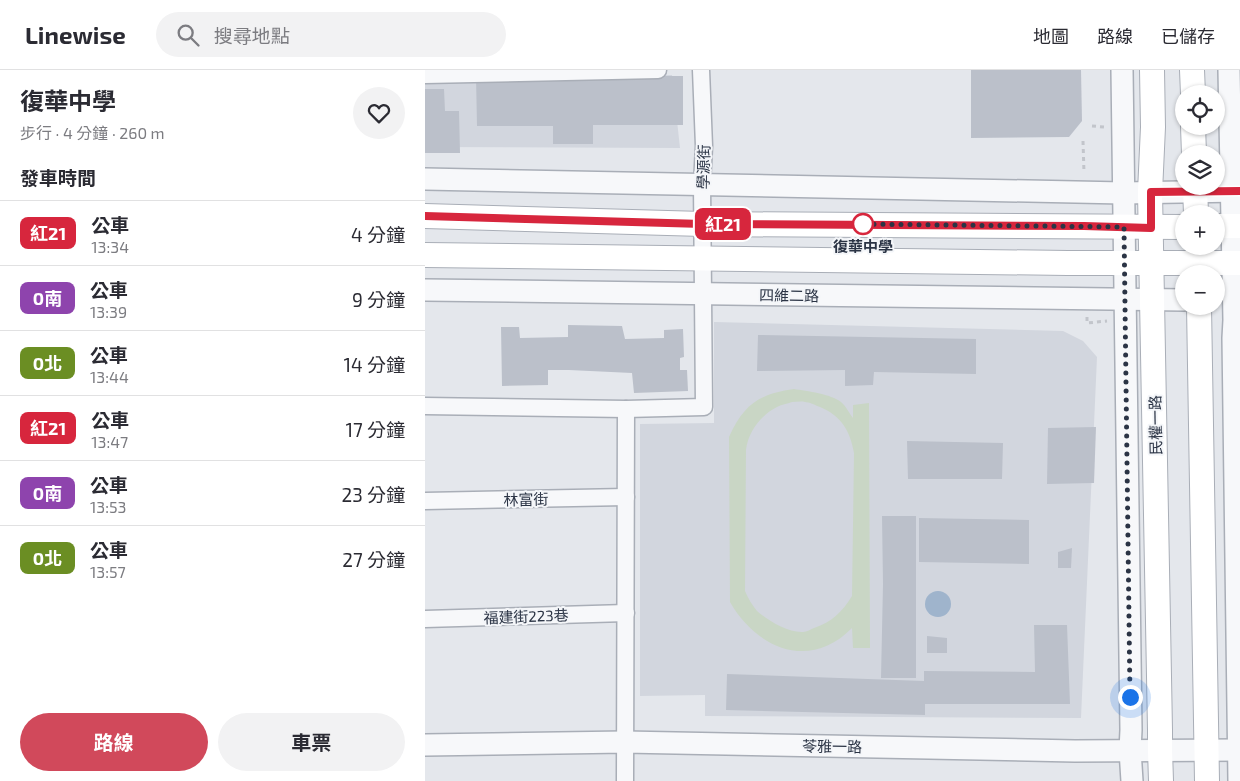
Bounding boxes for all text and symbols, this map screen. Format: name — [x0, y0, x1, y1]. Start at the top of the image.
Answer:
search box — [156, 12, 506, 57]
text: Linewise — [25, 20, 126, 49]
icon: search — [174, 21, 202, 49]
text: 搜尋地點 — [214, 24, 290, 47]
text: 地圖 — [1033, 25, 1069, 47]
text: 路線 — [1097, 25, 1133, 47]
text: 已儲存 — [1161, 25, 1215, 47]
map controls — [1175, 85, 1225, 315]
button: locate — [1175, 85, 1225, 135]
text: 復華中學 — [20, 86, 116, 115]
button: heart — [353, 87, 405, 139]
text: 步行 · 4 分鐘 · 260 m — [20, 123, 165, 142]
street label: 學源街 — [694, 144, 712, 190]
button: layers — [1175, 145, 1225, 195]
text: 發車時間 — [20, 166, 96, 189]
button: + — [1175, 205, 1225, 255]
line badge: 紅21 — [694, 208, 752, 240]
text: 公車 — [91, 213, 129, 236]
text: 紅21 — [705, 213, 741, 235]
marker: 復華中學 — [852, 213, 874, 235]
text: 紅21 — [30, 222, 66, 244]
text: 4 分鐘 — [351, 223, 405, 246]
text: 13:34 — [91, 237, 129, 256]
place label: 復華中學 — [833, 237, 893, 255]
button: − — [1175, 265, 1225, 315]
text: 公車 — [90, 278, 128, 301]
street label: 四維二路 — [759, 285, 819, 305]
text: 0南 — [33, 287, 62, 309]
text: 9 分鐘 — [352, 288, 405, 311]
text: 13:39 — [90, 302, 127, 321]
text: 公車 — [90, 343, 128, 366]
text: 0北 — [33, 352, 62, 374]
text: 14 分鐘 — [344, 353, 405, 376]
text: 13:44 — [90, 367, 129, 386]
street label: 民權一路 — [1145, 395, 1165, 455]
text: 公車 — [91, 408, 129, 431]
text: 紅21 — [30, 417, 66, 439]
text: 17 分鐘 — [345, 418, 405, 441]
text: 13:47 — [91, 432, 128, 451]
text: 公車 — [90, 473, 128, 496]
text: 0南 — [33, 482, 62, 504]
text: 23 分鐘 — [342, 483, 405, 506]
street label: 林富街 — [503, 490, 549, 508]
text: 13:53 — [90, 497, 127, 516]
text: 公車 — [90, 538, 128, 561]
text: 0北 — [33, 547, 62, 569]
text: 27 分鐘 — [342, 548, 405, 571]
text: 13:57 — [90, 562, 126, 581]
street label: 福建街223巷 — [483, 606, 569, 626]
your location — [1118, 685, 1143, 710]
button: 路線 — [20, 713, 208, 771]
button: 車票 — [218, 713, 405, 771]
street label: 苓雅一路 — [802, 736, 862, 756]

